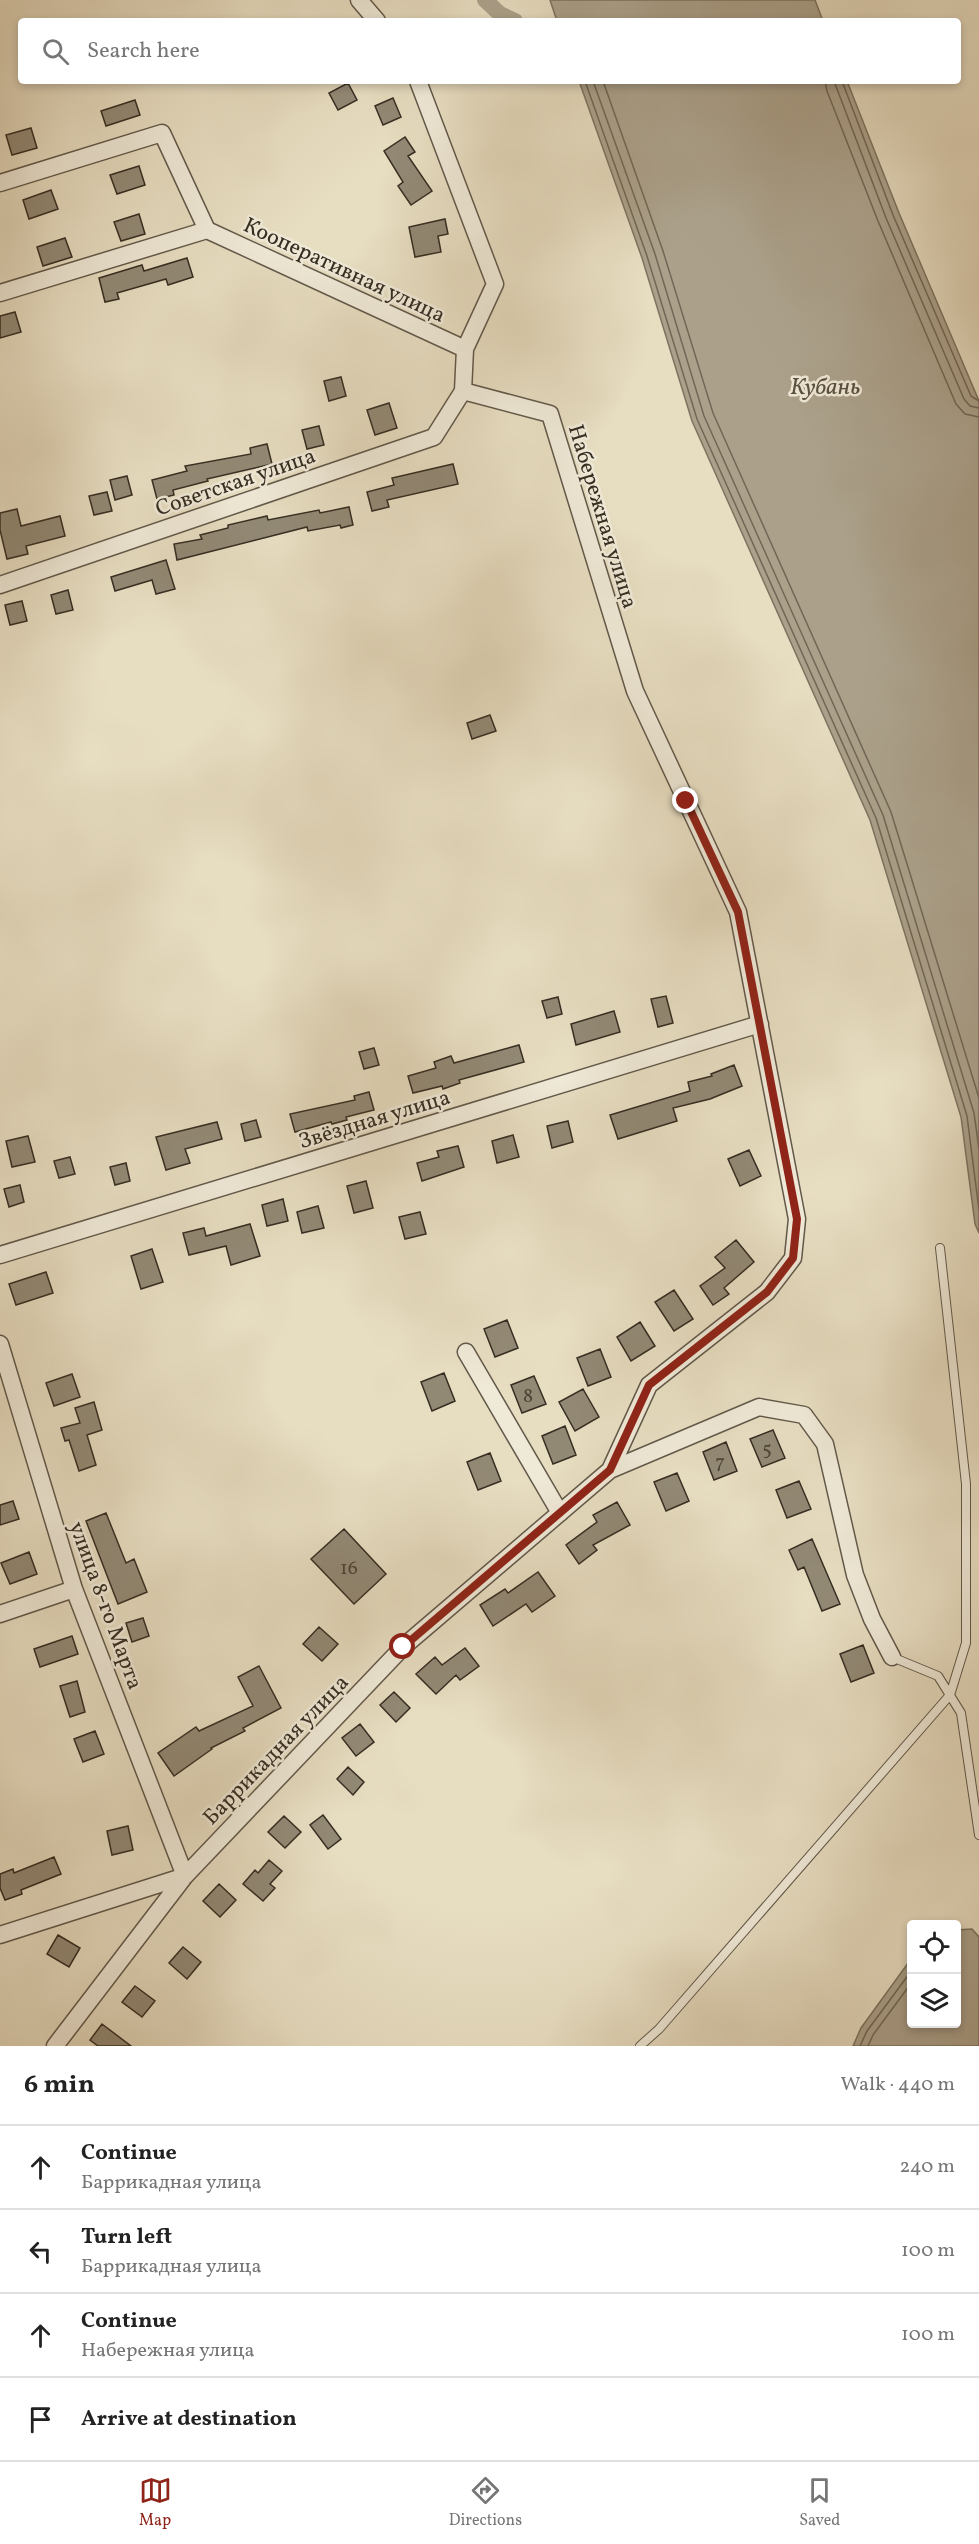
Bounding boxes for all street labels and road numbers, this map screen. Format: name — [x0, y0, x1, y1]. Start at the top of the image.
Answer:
street label: Кооперативная улица — [238, 211, 450, 332]
street label: Набережная улица — [559, 421, 644, 613]
street label: Советская улица — [152, 441, 320, 525]
street label: Звёздная улица — [295, 1083, 454, 1158]
street label: улица 8-го Марта — [60, 1517, 149, 1694]
street label: Баррикадная улица — [197, 1669, 357, 1833]

